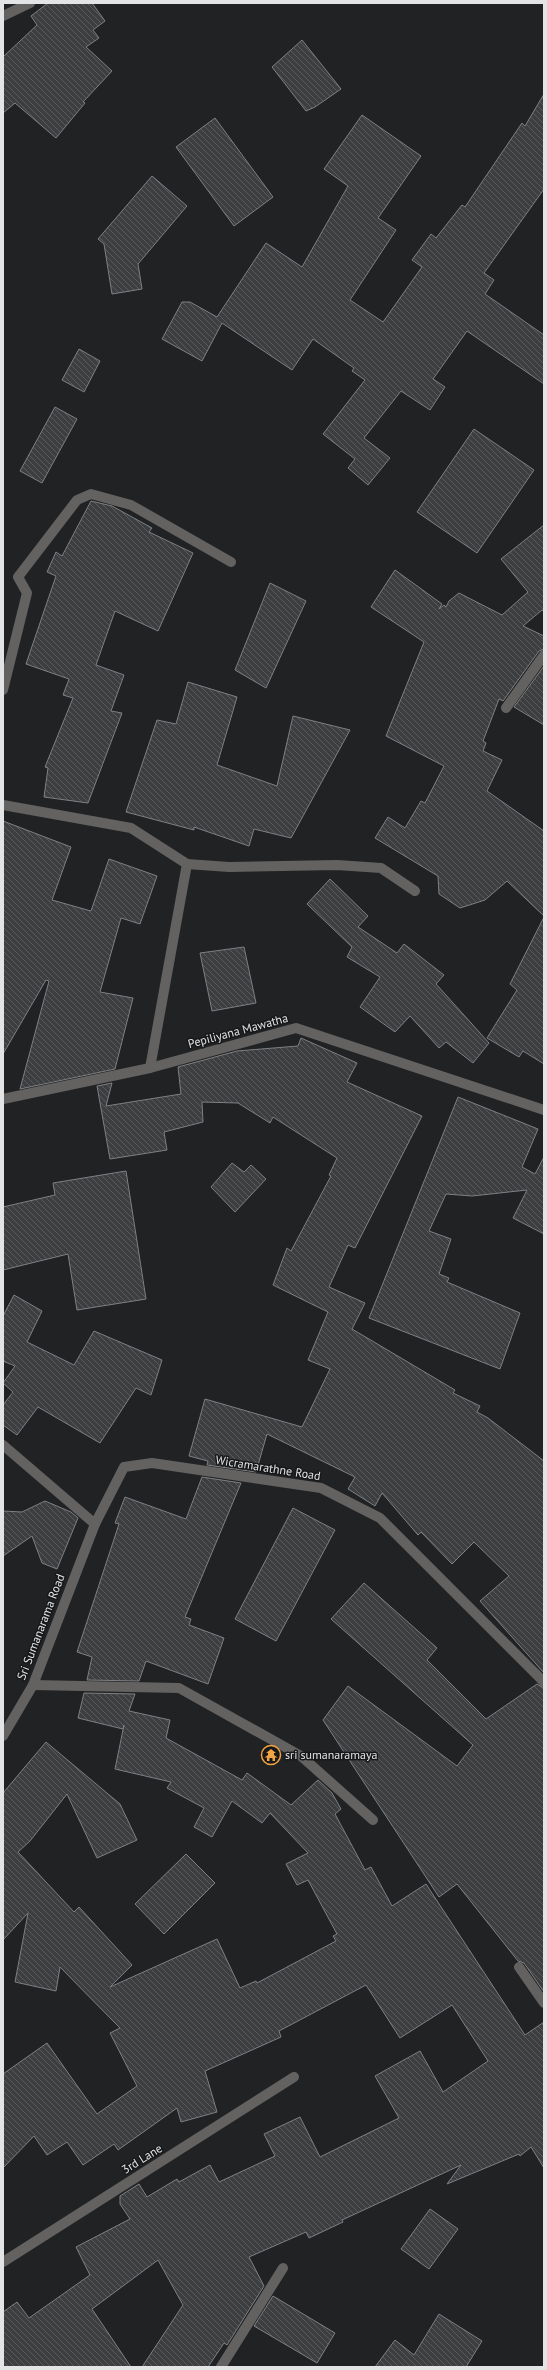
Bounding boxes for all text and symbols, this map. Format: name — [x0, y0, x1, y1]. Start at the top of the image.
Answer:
street label: Pepiliyana Mawatha — [186, 1010, 290, 1051]
street label: Wicramarathne Road — [214, 1452, 322, 1483]
street label: Sri Sumanarama Road — [13, 1572, 68, 1682]
temple icon: sri sumanaramaya — [260, 1744, 282, 1766]
place label: sri sumanaramaya — [285, 1747, 378, 1762]
street label: 3rd Lane — [119, 2140, 165, 2177]

